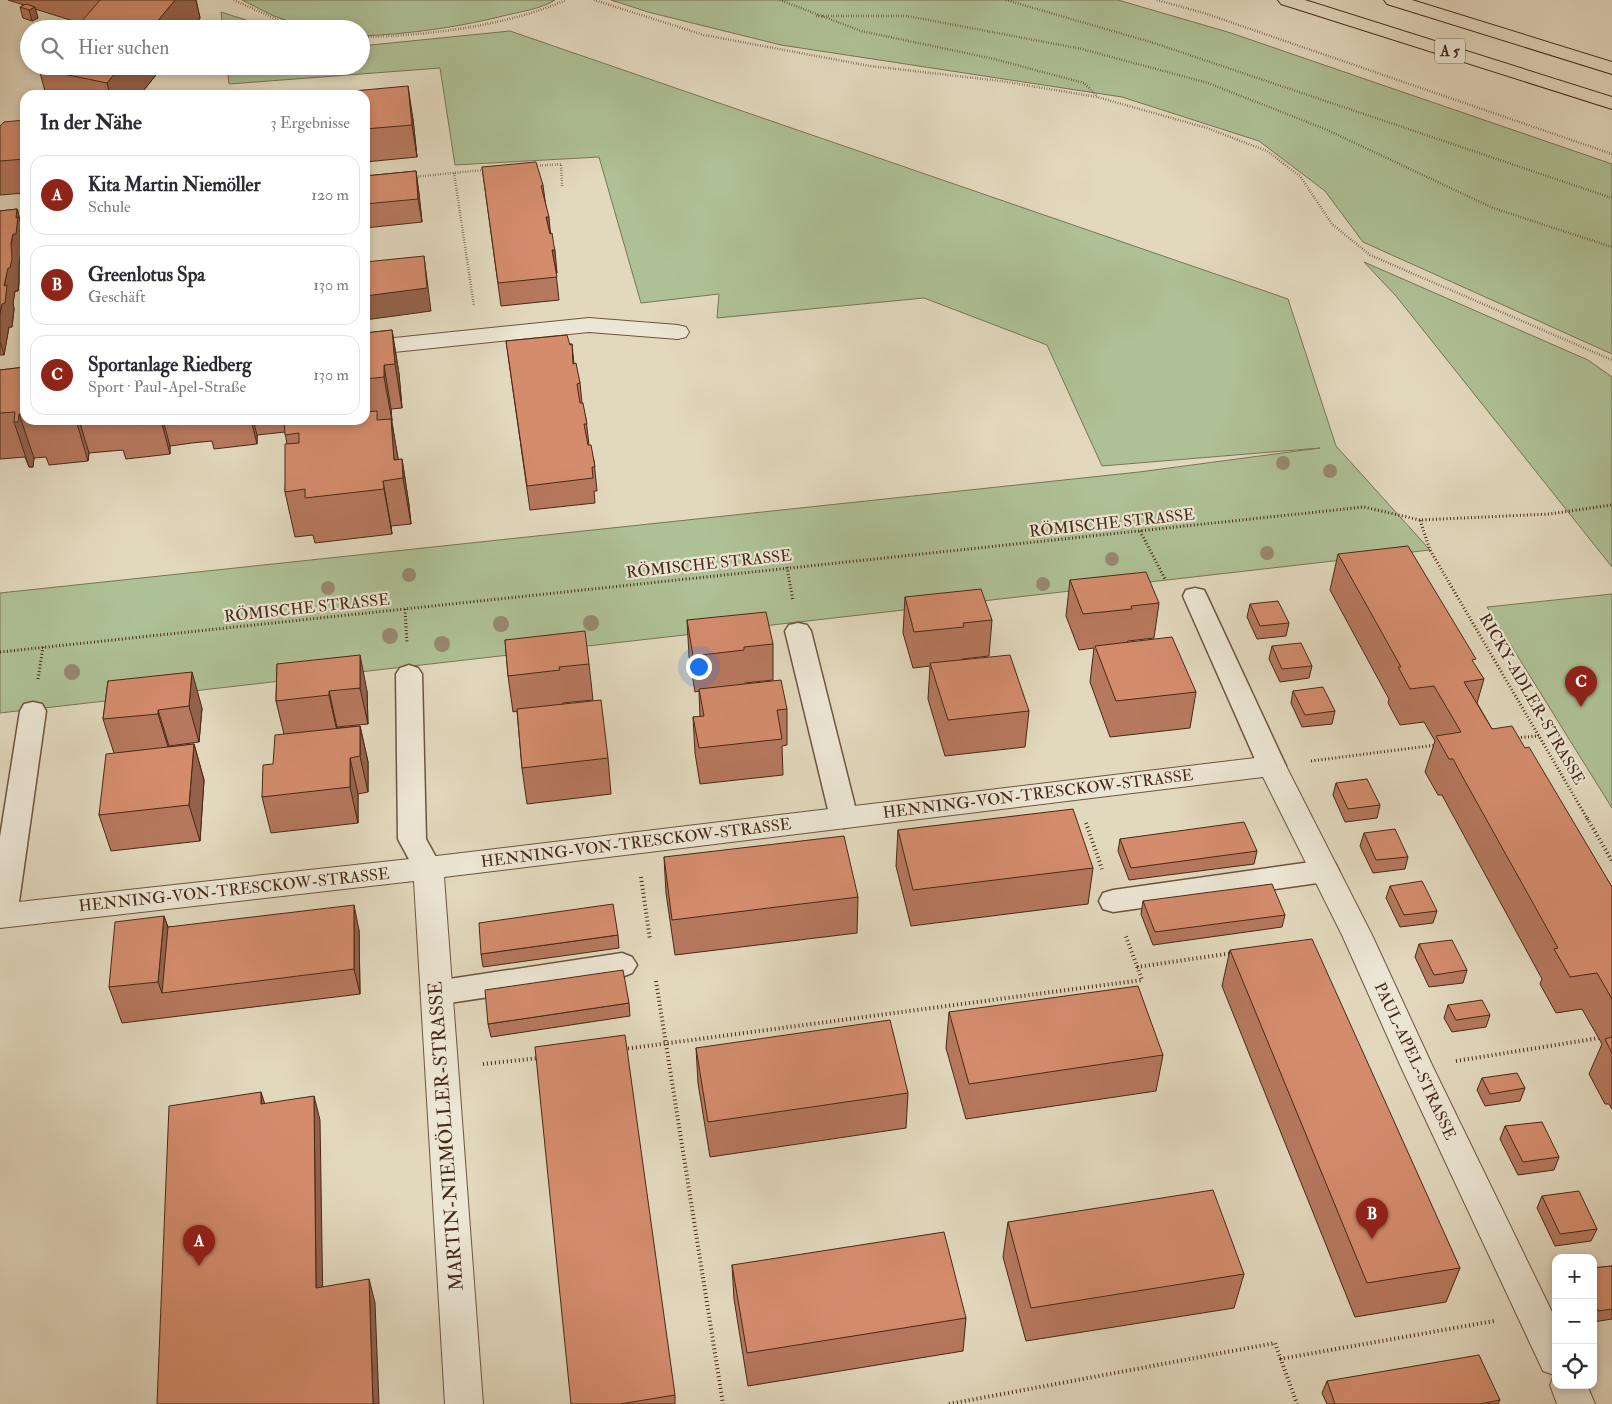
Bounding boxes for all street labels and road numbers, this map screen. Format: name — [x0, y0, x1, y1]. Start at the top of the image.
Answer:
road number: A 5 — [1435, 38, 1465, 64]
street label: RÖMISCHE STRASSE — [1028, 504, 1196, 542]
street label: RÖMISCHE STRASSE — [625, 545, 793, 583]
street label: RÖMISCHE STRASSE — [223, 589, 391, 627]
street label: RICKY-ADLER-STRASSE — [1475, 610, 1589, 788]
street label: HENNING-VON-TRESCKOW-STRASSE — [882, 765, 1194, 823]
street label: HENNING-VON-TRESCKOW-STRASSE — [480, 814, 792, 872]
street label: HENNING-VON-TRESCKOW-STRASSE — [78, 864, 390, 916]
street label: PAUL-APEL-STRASSE — [1370, 979, 1460, 1143]
street label: MARTIN-NIEMÖLLER-STRASSE — [422, 980, 469, 1292]

